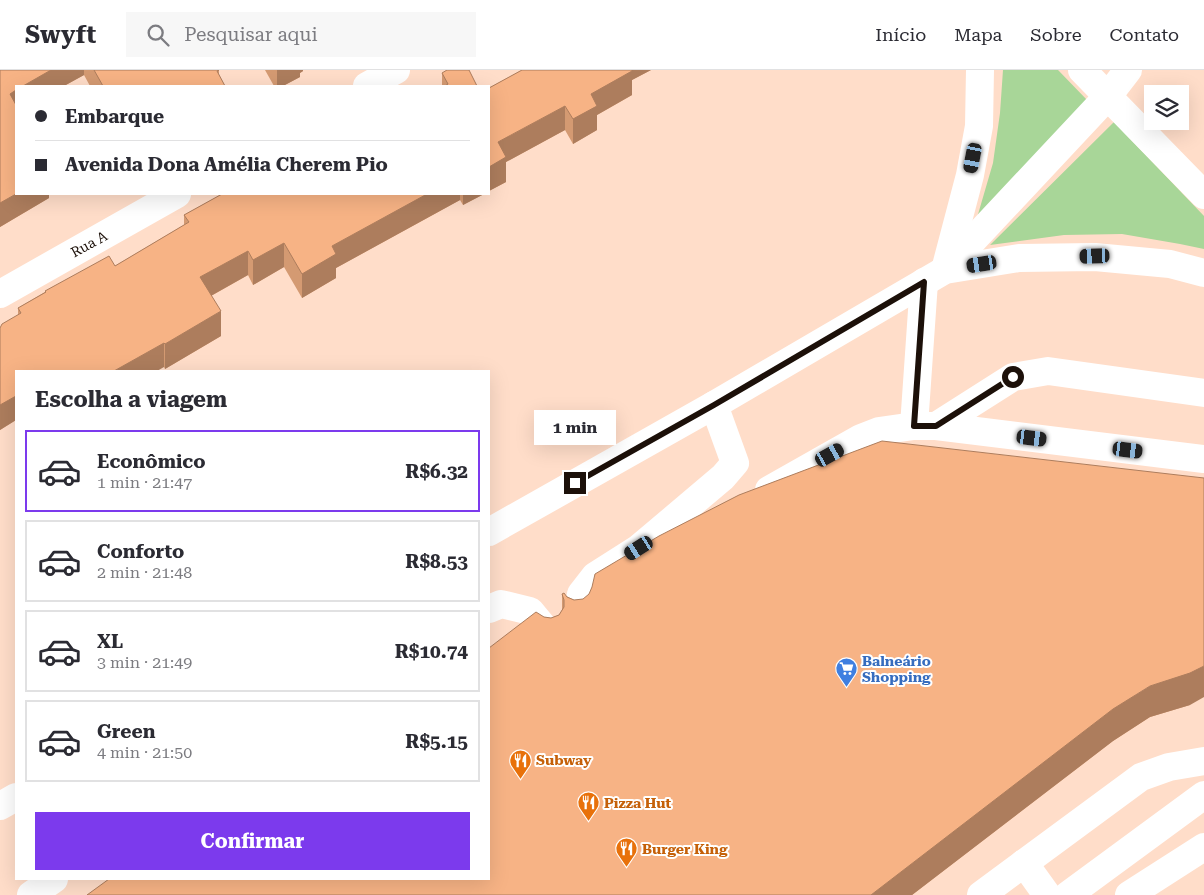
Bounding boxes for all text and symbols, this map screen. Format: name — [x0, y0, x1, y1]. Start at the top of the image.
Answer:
search box — [126, 12, 476, 57]
text: Swyft — [25, 21, 96, 49]
icon: search — [144, 21, 172, 49]
text: Pesquisar aqui — [184, 23, 318, 46]
text: Início — [875, 24, 926, 45]
text: Mapa — [954, 24, 1002, 45]
text: Sobre — [1030, 24, 1082, 45]
text: Contato — [1110, 24, 1179, 45]
map controls — [1144, 85, 1189, 130]
button: layers — [1144, 85, 1189, 130]
text: Embarque — [65, 105, 164, 128]
car — [962, 142, 983, 174]
text: Avenida Dona Amélia Cherem Pio — [65, 153, 388, 176]
street label: Rua A — [68, 227, 110, 260]
car — [1079, 248, 1110, 264]
car — [966, 254, 997, 274]
route start — [1002, 366, 1024, 388]
text: Escolha a viagem — [35, 387, 227, 412]
callout: 1 min — [534, 410, 616, 446]
text: 1 min — [553, 418, 597, 437]
car — [1016, 429, 1047, 447]
car — [813, 441, 846, 469]
car — [1112, 441, 1143, 459]
icon: car — [37, 449, 82, 494]
text: Econômico — [97, 450, 205, 473]
text: R$6.32 — [405, 460, 468, 483]
route end — [564, 472, 586, 494]
text: 1 min · 21:47 — [97, 473, 192, 492]
car — [622, 534, 655, 562]
icon: car — [37, 539, 82, 584]
text: Conforto — [97, 540, 184, 563]
text: R$8.53 — [405, 550, 468, 573]
text: 2 min · 21:48 — [97, 563, 192, 582]
icon: car — [37, 629, 82, 674]
text: XL — [97, 630, 123, 653]
text: R$10.74 — [395, 640, 468, 663]
text: 3 min · 21:49 — [97, 653, 192, 672]
place label: Balneário Shopping — [862, 653, 931, 685]
supermarket icon: Balneário Shopping — [834, 657, 858, 688]
icon: car — [37, 719, 82, 764]
text: Green — [97, 720, 155, 743]
text: R$5.15 — [405, 730, 468, 753]
text: 4 min · 21:50 — [97, 743, 192, 762]
restaurant icon: Subway — [508, 748, 532, 779]
place label: Subway — [536, 752, 592, 768]
restaurant icon: Pizza Hut — [576, 791, 600, 822]
place label: Pizza Hut — [604, 795, 671, 811]
button: Confirmar — [35, 812, 470, 870]
restaurant icon: Burger King — [614, 837, 638, 868]
place label: Burger King — [642, 841, 728, 857]

